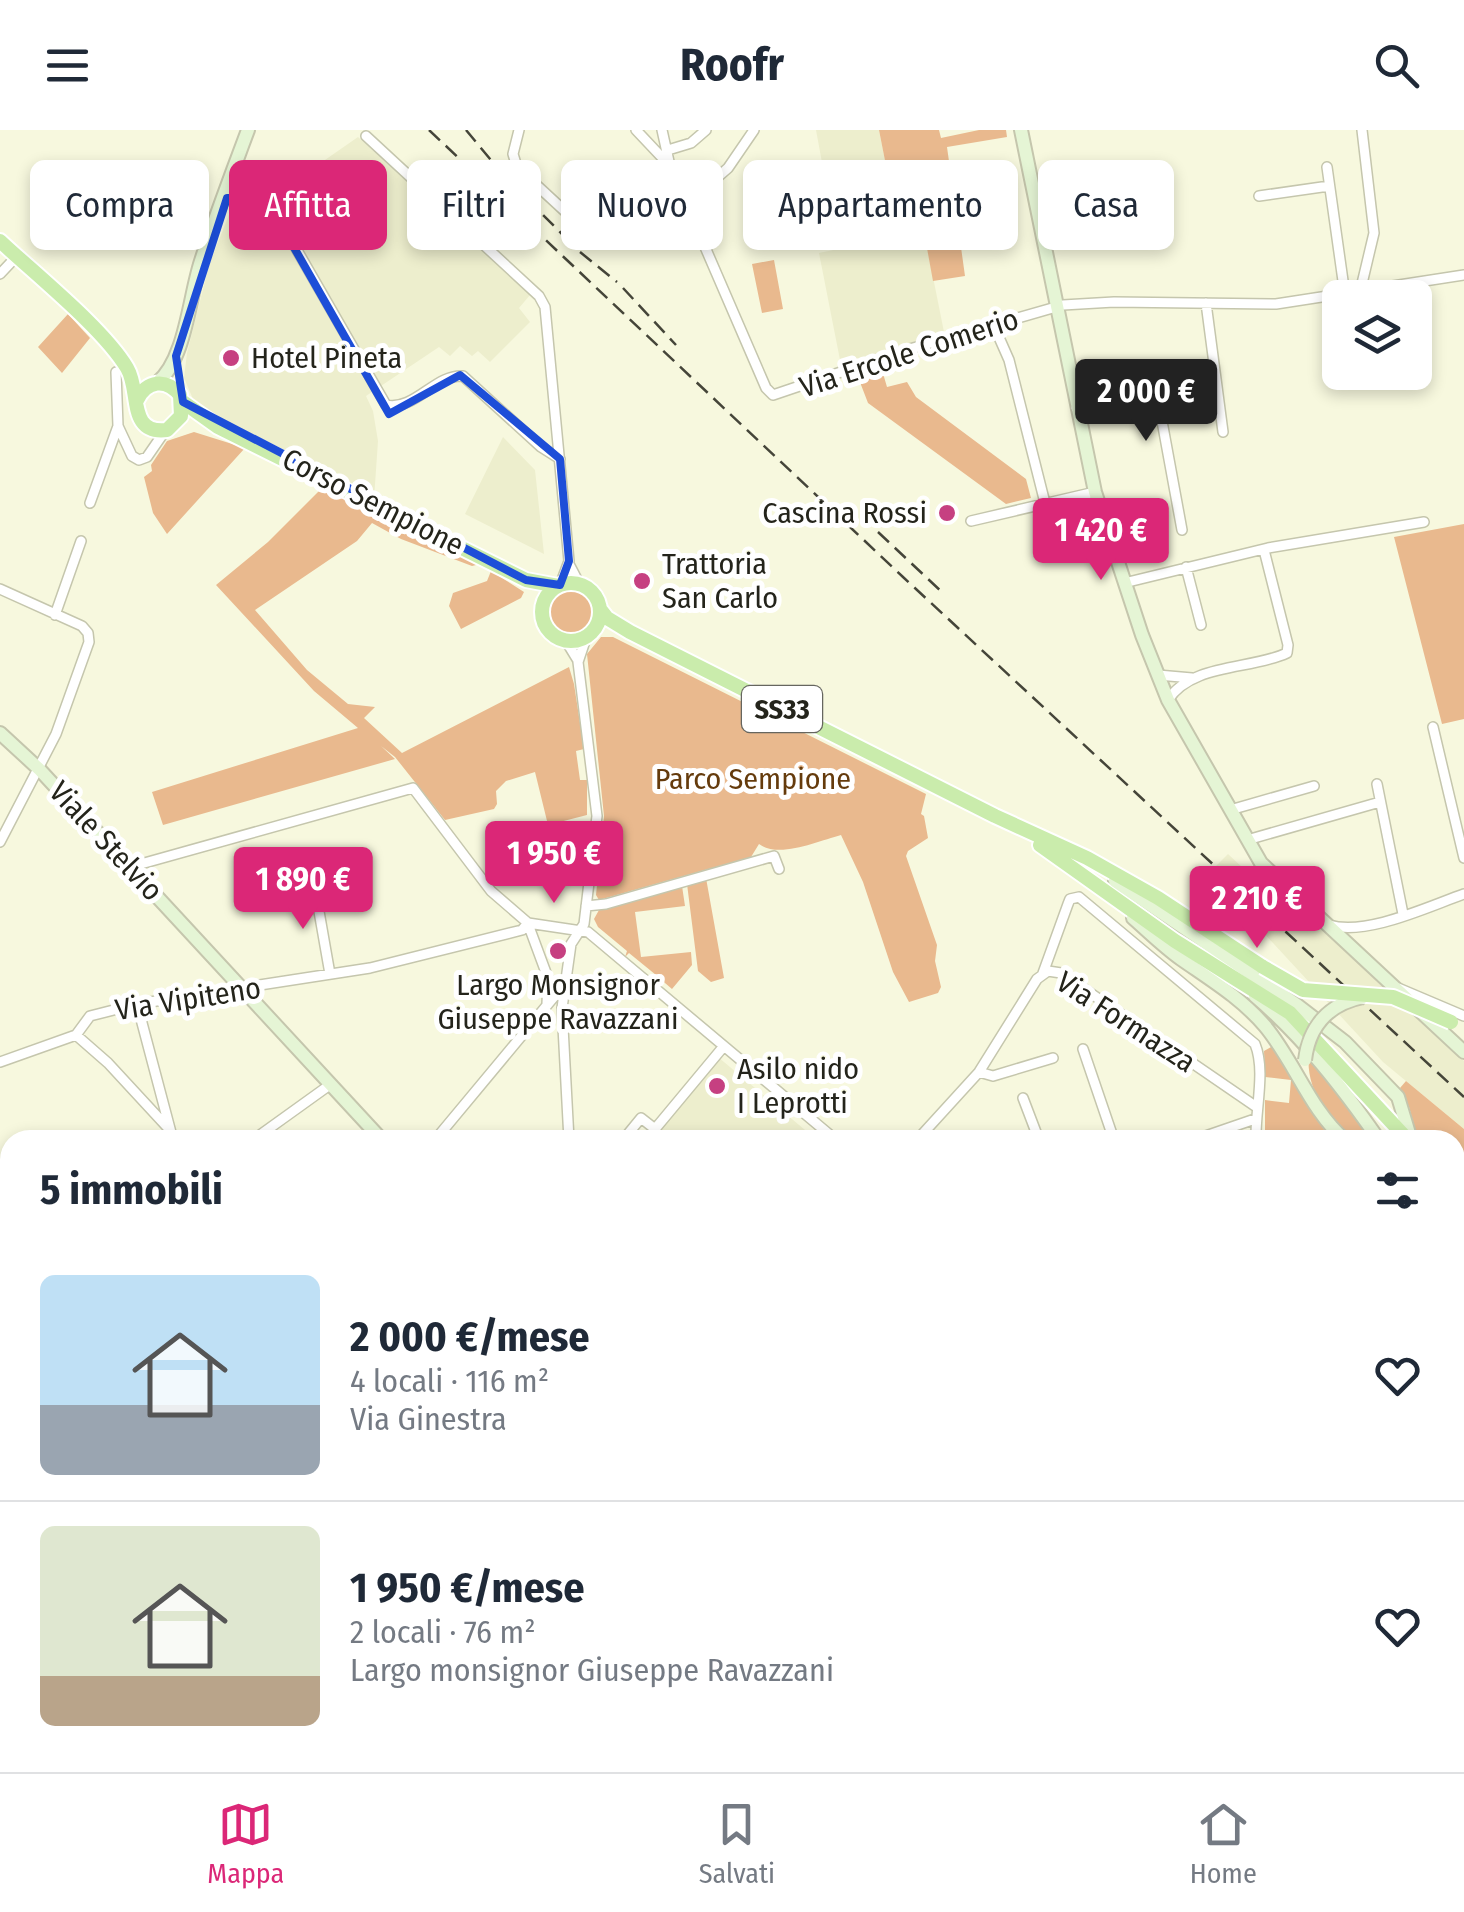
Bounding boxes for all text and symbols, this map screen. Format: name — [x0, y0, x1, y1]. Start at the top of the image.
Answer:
icon: menu — [40, 38, 95, 93]
text: Roofr — [680, 38, 784, 92]
icon: search — [1369, 38, 1424, 93]
chip: Compra — [30, 160, 209, 250]
chip: Affitta — [229, 160, 387, 250]
chip: Filtri — [407, 160, 541, 250]
chip: Nuovo — [561, 160, 723, 250]
chip: Appartamento — [743, 160, 1018, 250]
chip: Casa — [1038, 160, 1174, 250]
map controls — [1322, 280, 1432, 390]
button: layers — [1322, 280, 1432, 390]
street label: Via Ercole Comerio — [795, 301, 1023, 405]
place label: Hotel Pineta — [251, 340, 402, 376]
marker: Hotel Pineta — [220, 347, 242, 369]
pin: 2 000 € — [1054, 359, 1238, 444]
text: 2 000 € — [1097, 372, 1195, 410]
street label: Corso Sempione — [276, 441, 470, 563]
place label: Cascina Rossi — [762, 495, 927, 531]
pin: 1 420 € — [1009, 498, 1193, 583]
marker: Cascina Rossi — [936, 502, 958, 524]
text: 1 420 € — [1055, 511, 1147, 549]
place label: Trattoria San Carlo — [662, 546, 778, 616]
marker: Trattoria San Carlo — [631, 570, 653, 592]
road number: SS33 — [742, 686, 822, 732]
park label: Parco Sempione — [655, 761, 851, 797]
street label: Viale Stelvio — [42, 774, 170, 908]
pin: 1 950 € — [462, 821, 646, 906]
text: 1 950 € — [507, 834, 601, 872]
pin: 1 890 € — [211, 847, 395, 932]
text: 1 890 € — [256, 860, 350, 898]
pin: 2 210 € — [1165, 866, 1349, 951]
text: 2 210 € — [1212, 879, 1302, 917]
marker: Largo Monsignor Giuseppe Ravazzani — [547, 940, 569, 962]
street label: Via Formazza — [1050, 964, 1202, 1080]
place label: Largo Monsignor Giuseppe Ravazzani — [437, 967, 679, 1037]
street label: Via Vipiteno — [113, 970, 263, 1028]
place label: Asilo nido I Leprotti — [737, 1051, 859, 1121]
marker: Asilo nido I Leprotti — [706, 1075, 728, 1097]
icon: filters — [1370, 1163, 1425, 1218]
text: 5 immobili — [40, 1165, 223, 1215]
text: 2 000 €/mese — [350, 1312, 590, 1362]
icon: home — [120, 1315, 240, 1435]
icon: heart — [1370, 1348, 1425, 1403]
text: 4 locali · 116 m² — [350, 1362, 549, 1400]
text: Via Ginestra — [350, 1400, 507, 1438]
text: 1 950 €/mese — [350, 1563, 584, 1613]
icon: home — [120, 1566, 240, 1686]
icon: heart — [1370, 1599, 1425, 1654]
text: 2 locali · 76 m² — [350, 1613, 535, 1651]
text: Largo monsignor Giuseppe Ravazzani — [350, 1651, 834, 1689]
tab: Mappa — [207, 1797, 284, 1890]
tab: Salvati — [699, 1797, 775, 1890]
tab: Home — [1190, 1797, 1257, 1890]

